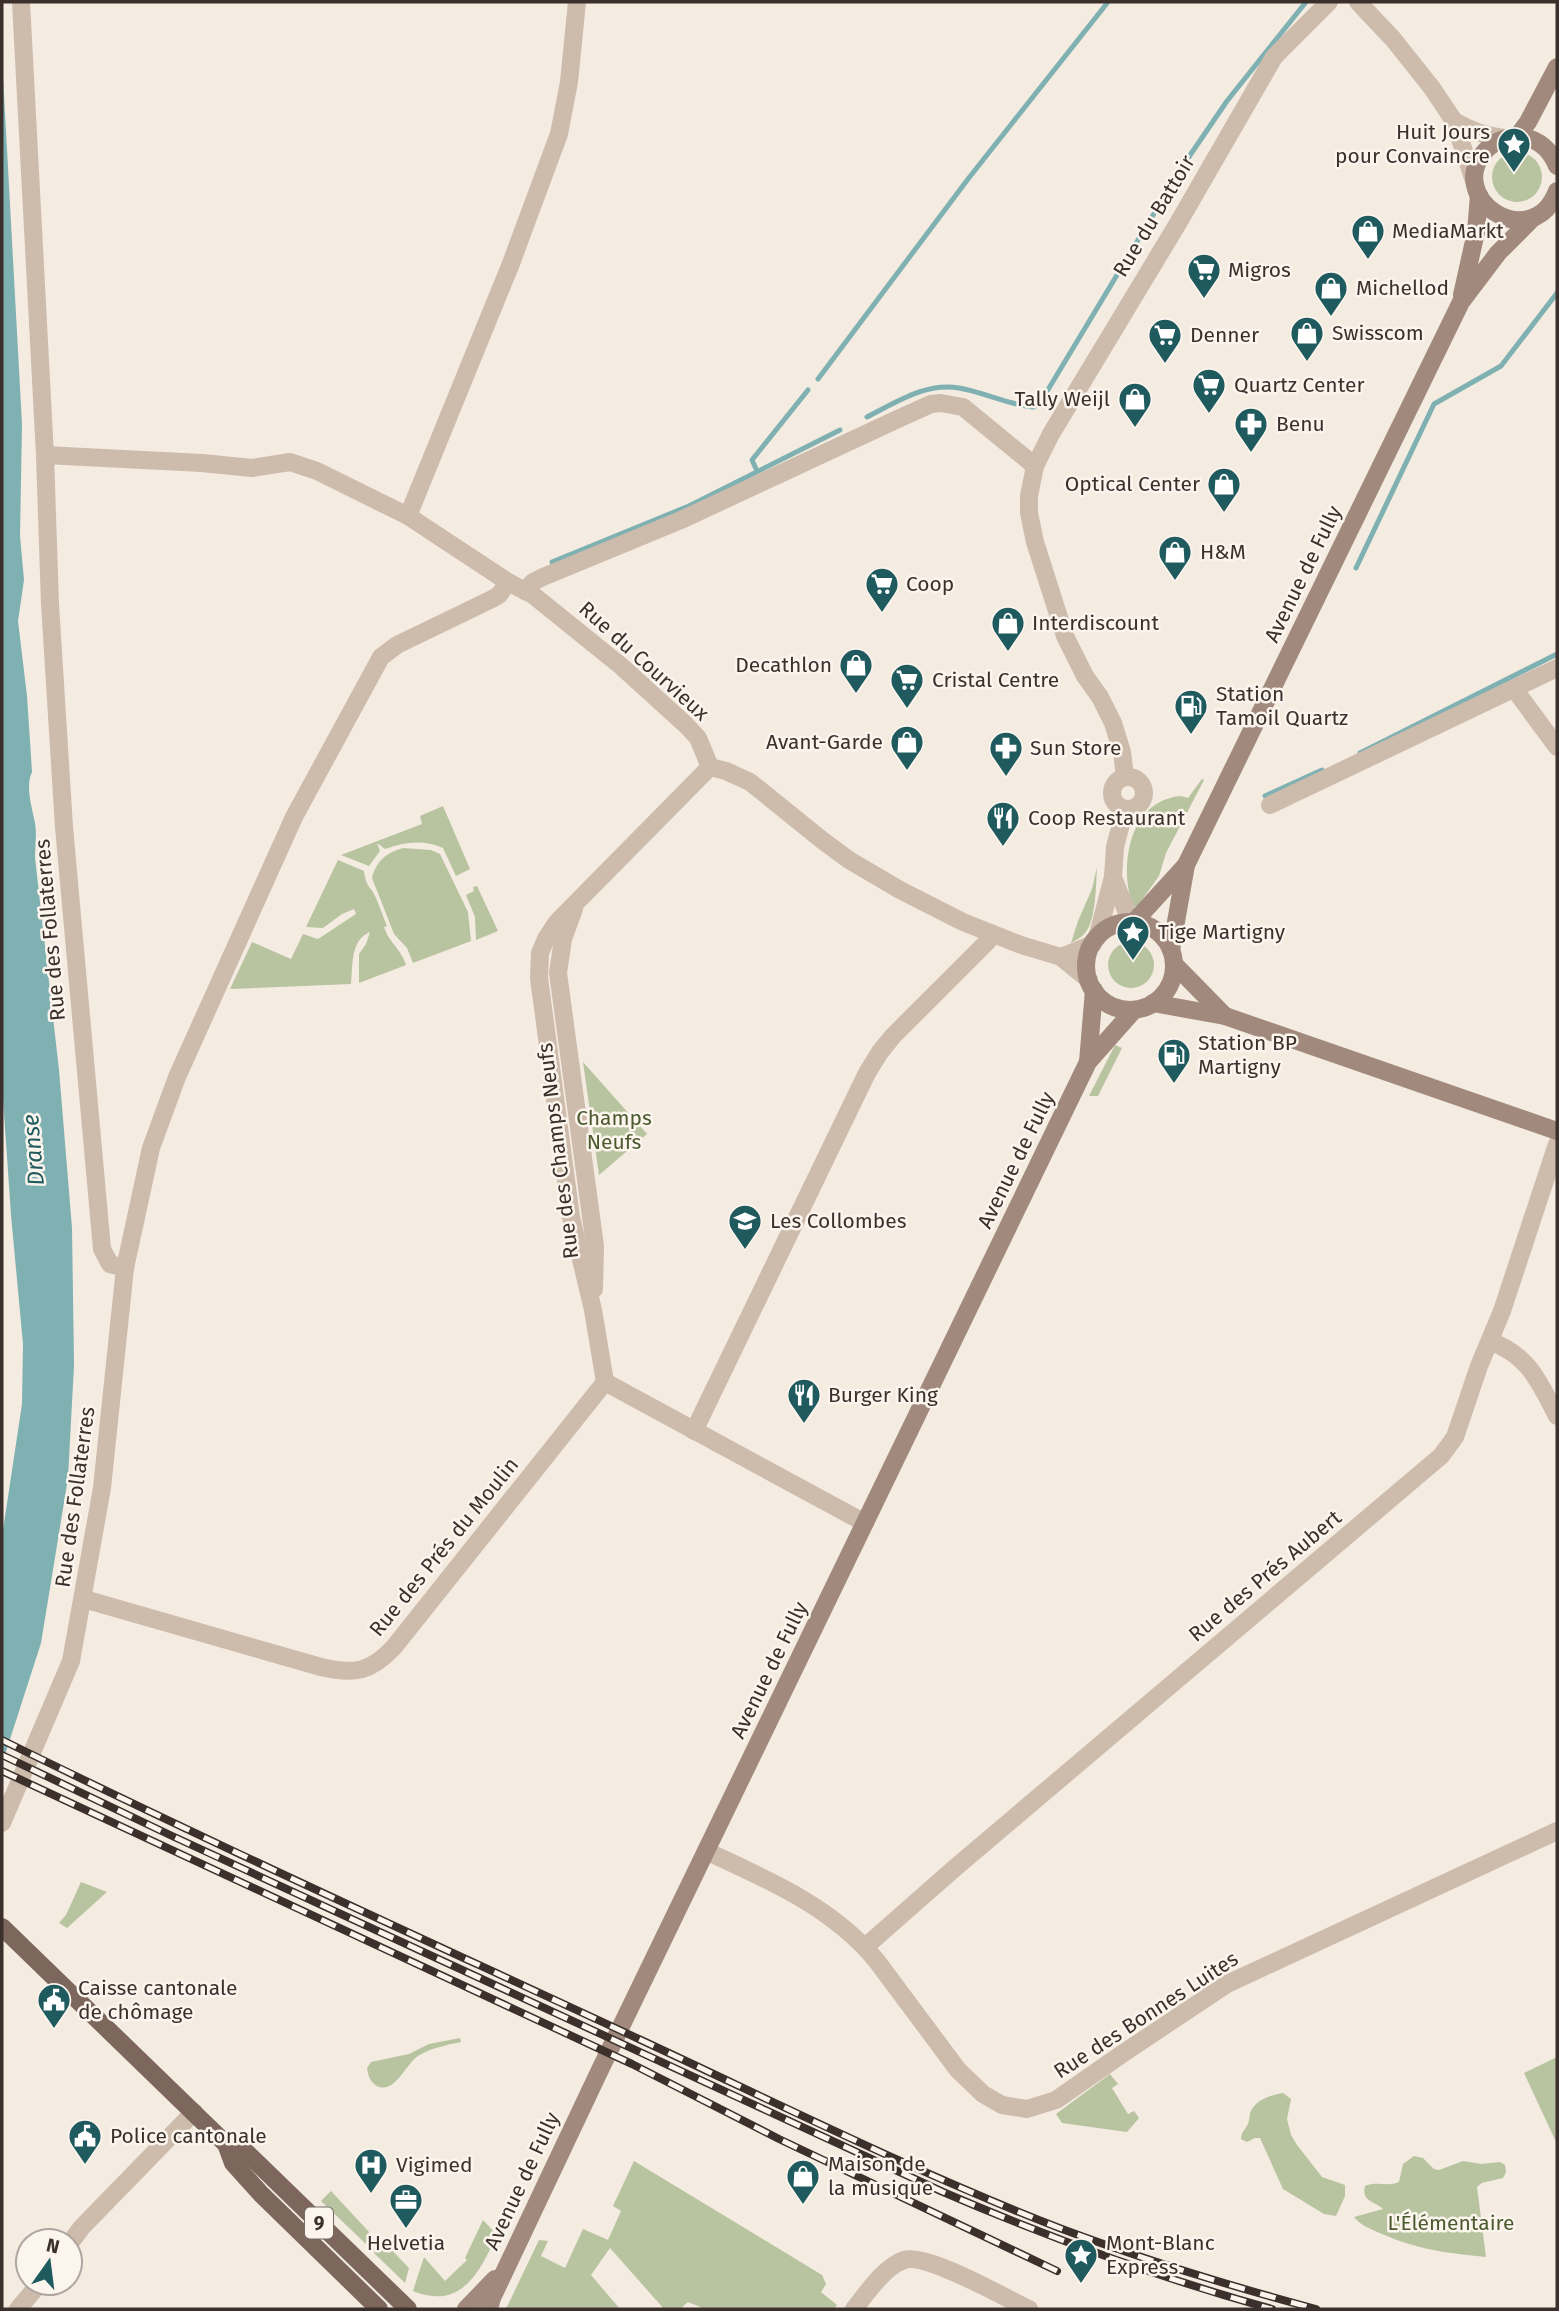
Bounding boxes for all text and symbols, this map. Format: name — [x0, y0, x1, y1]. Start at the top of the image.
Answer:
place label: Huit Jours pour Convaincre — [1335, 119, 1490, 169]
place icon: Huit Jours pour Convaincre — [1495, 125, 1533, 174]
street label: Rue du Battoir — [1107, 150, 1201, 282]
shop icon: MediaMarkt — [1349, 212, 1387, 261]
place label: MediaMarkt — [1392, 218, 1504, 244]
supermarket icon: Migros — [1185, 251, 1223, 300]
place label: Migros — [1228, 257, 1291, 283]
shop icon: Michellod — [1312, 269, 1350, 318]
place label: Michellod — [1356, 275, 1449, 301]
shop icon: Swisscom — [1288, 314, 1326, 363]
supermarket icon: Denner — [1146, 316, 1184, 365]
place label: Swisscom — [1332, 320, 1424, 346]
place label: Denner — [1190, 322, 1259, 348]
supermarket icon: Quartz Center — [1190, 366, 1228, 415]
place label: Quartz Center — [1234, 372, 1365, 398]
shop icon: Tally Weijl — [1116, 380, 1154, 429]
place label: Tally Weijl — [1014, 386, 1110, 412]
pharmacy icon: Benu — [1232, 405, 1270, 454]
place label: Benu — [1276, 411, 1325, 437]
shop icon: Optical Center — [1205, 465, 1243, 514]
place label: Optical Center — [1065, 471, 1200, 497]
street label: Avenue de Fully — [1259, 501, 1348, 647]
shop icon: H&M — [1156, 533, 1194, 582]
place label: H&M — [1200, 539, 1246, 565]
supermarket icon: Coop — [863, 565, 901, 614]
place label: Coop — [906, 571, 954, 597]
street label: Rue du Courvieux — [573, 596, 715, 727]
shop icon: Interdiscount — [989, 604, 1027, 653]
place label: Interdiscount — [1032, 610, 1159, 636]
shop icon: Decathlon — [837, 646, 875, 695]
place label: Decathlon — [735, 652, 832, 678]
supermarket icon: Cristal Centre — [888, 661, 926, 710]
place label: Cristal Centre — [932, 667, 1059, 693]
place label: Station Tamoil Quartz — [1216, 681, 1348, 731]
fuel station icon: Station Tamoil Quartz — [1172, 687, 1210, 736]
shop icon: Avant-Garde — [888, 723, 926, 772]
place label: Avant-Garde — [766, 729, 883, 755]
pharmacy icon: Sun Store — [987, 729, 1025, 778]
place label: Sun Store — [1030, 735, 1121, 761]
restaurant icon: Coop Restaurant — [984, 799, 1022, 848]
place label: Coop Restaurant — [1028, 805, 1186, 831]
street label: Rue des Follaterres — [29, 838, 71, 1022]
place icon: Tige Martigny — [1114, 913, 1152, 962]
place label: Tige Martigny — [1158, 919, 1286, 945]
place label: Station BP Martigny — [1198, 1030, 1297, 1080]
fuel station icon: Station BP Martigny — [1155, 1036, 1193, 1085]
street label: Rue des Champs Neufs — [532, 1041, 584, 1260]
street label: Avenue de Fully — [972, 1087, 1061, 1233]
park label: Champs Neufs — [576, 1105, 652, 1155]
water label: Dranse — [16, 1113, 50, 1187]
school or university icon: Les Collombes — [726, 1202, 764, 1251]
place label: Les Collombes — [770, 1208, 907, 1234]
restaurant icon: Burger King — [785, 1376, 823, 1425]
place label: Burger King — [828, 1382, 938, 1408]
street label: Rue des Follaterres — [49, 1405, 101, 1589]
street label: Rue des Prés du Moulin — [364, 1452, 524, 1642]
street label: Rue des Prés Aubert — [1183, 1504, 1347, 1647]
street label: Avenue de Fully — [725, 1597, 814, 1743]
street label: Rue des Bonnes Luites — [1049, 1946, 1243, 2084]
place label: Caisse cantonale de chômage — [78, 1975, 237, 2025]
public building icon: Caisse cantonale de chômage — [35, 1981, 73, 2030]
street label: Avenue de Fully — [479, 2107, 566, 2254]
public building icon: Police cantonale — [66, 2117, 104, 2166]
place label: Police cantonale — [110, 2123, 267, 2149]
hospital icon: Vigimed — [352, 2146, 390, 2195]
place label: Maison de la musique — [828, 2151, 933, 2201]
place label: Vigimed — [396, 2152, 472, 2178]
shop icon: Maison de la musique — [784, 2157, 822, 2206]
office icon: Helvetia — [387, 2181, 425, 2230]
road number: 9 — [305, 2208, 333, 2238]
park label: L'Élémentaire — [1388, 2210, 1515, 2236]
north arrow — [14, 2227, 84, 2297]
place label: Helvetia — [367, 2230, 445, 2256]
place label: Mont-Blanc Express — [1106, 2230, 1215, 2280]
text: N — [44, 2233, 62, 2259]
place icon: Mont-Blanc Express — [1062, 2236, 1100, 2285]

